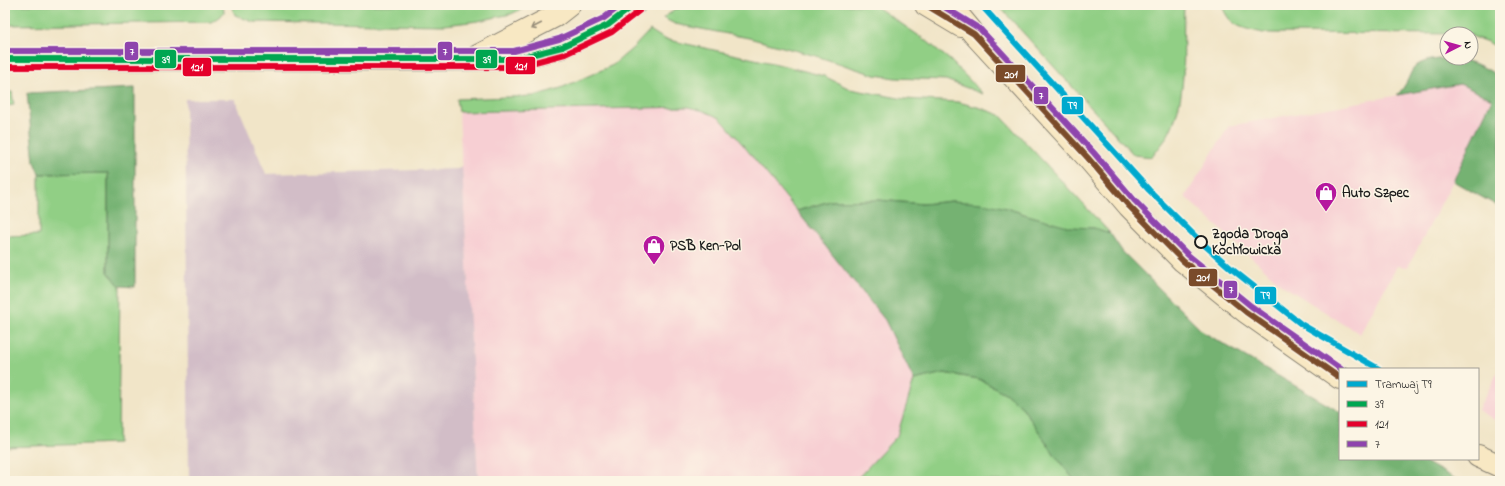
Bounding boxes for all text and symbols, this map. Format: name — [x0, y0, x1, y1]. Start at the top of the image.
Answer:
one-way arrow — [530, 23, 542, 30]
north arrow — [1439, 26, 1479, 66]
line badge: 7 — [124, 41, 139, 61]
line badge: 7 — [437, 41, 453, 61]
text: N — [1460, 41, 1476, 50]
text: 7 — [130, 44, 135, 60]
text: 7 — [443, 44, 448, 60]
line badge: 39 — [154, 49, 177, 69]
line badge: 39 — [475, 49, 498, 69]
text: 39 — [161, 52, 171, 68]
text: 39 — [482, 52, 492, 68]
line badge: 121 — [505, 56, 536, 75]
line badge: 121 — [182, 57, 212, 77]
text: 121 — [515, 59, 528, 75]
text: 121 — [191, 60, 204, 76]
line badge: 201 — [995, 64, 1026, 83]
text: 201 — [1003, 67, 1018, 83]
line badge: 7 — [1033, 86, 1049, 105]
text: 7 — [1039, 88, 1044, 104]
line badge: T9 — [1061, 96, 1084, 115]
text: T9 — [1067, 98, 1077, 114]
shop icon: Auto Szpec — [1313, 180, 1339, 213]
place label: Auto Szpec — [1342, 183, 1410, 204]
place label: Zgoda Droga Kochłowicka — [1212, 224, 1289, 261]
shop icon: PSB Ken-Pol — [641, 233, 667, 266]
marker: Zgoda Droga Kochłowicka — [1194, 235, 1208, 249]
place label: PSB Ken-Pol — [670, 236, 742, 257]
line badge: 201 — [1188, 268, 1218, 287]
text: 201 — [1195, 270, 1210, 286]
line badge: 7 — [1223, 280, 1238, 299]
text: 7 — [1229, 282, 1234, 298]
line badge: T9 — [1254, 286, 1277, 305]
text: T9 — [1260, 288, 1270, 304]
legend — [1339, 368, 1479, 460]
text: Tramwaj T9 — [1375, 376, 1432, 394]
text: 39 — [1375, 396, 1384, 414]
text: 121 — [1375, 416, 1389, 434]
text: 7 — [1375, 436, 1380, 454]

